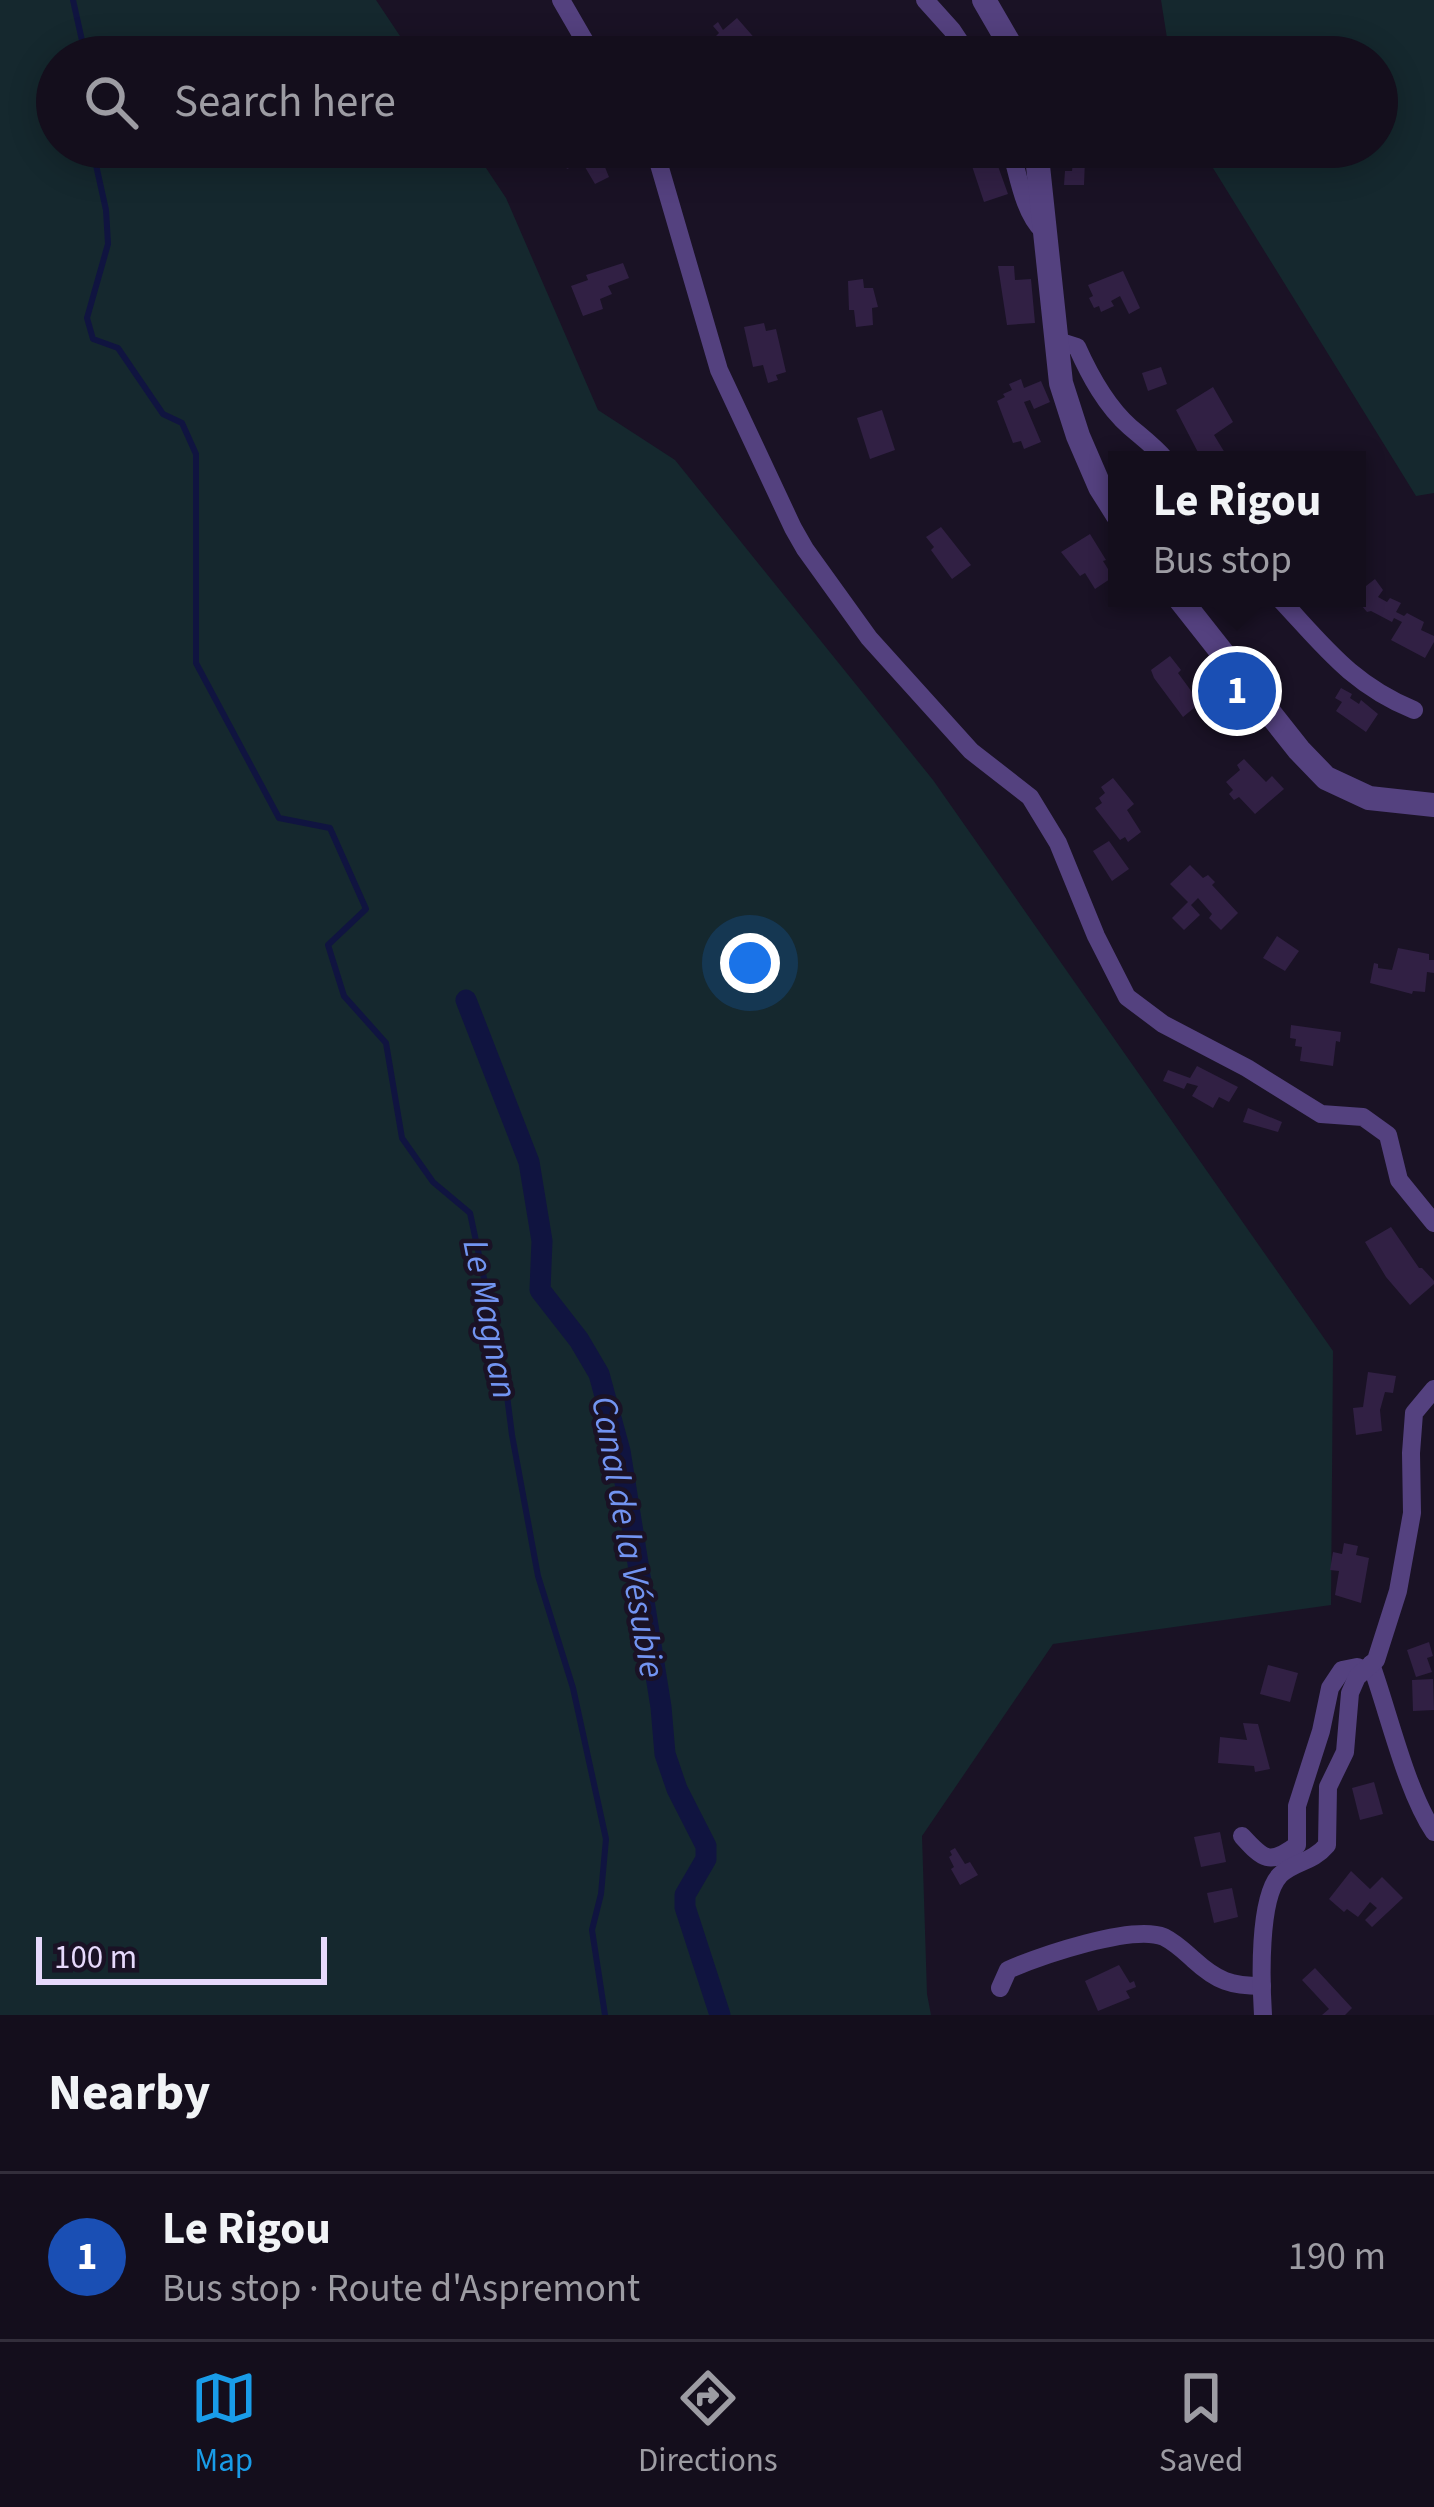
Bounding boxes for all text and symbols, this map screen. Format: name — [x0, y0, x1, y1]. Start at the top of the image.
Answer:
search box — [36, 36, 1398, 168]
icon: search — [78, 69, 144, 135]
text: Search here — [174, 70, 396, 134]
popup — [1108, 451, 1366, 607]
text: Le Rigou — [1153, 469, 1321, 533]
text: Bus stop — [1153, 533, 1292, 589]
pin: 1 — [1198, 646, 1276, 736]
your location — [720, 933, 780, 993]
water label: Le Magnan — [450, 1235, 530, 1403]
water label: Canal de la Vésubie — [578, 1392, 678, 1682]
scale bar — [36, 1931, 327, 1984]
text: 100 m — [54, 1934, 137, 1981]
text: Nearby — [48, 2057, 210, 2129]
text: Le Rigou — [162, 2197, 331, 2261]
text: 1 — [77, 2229, 97, 2285]
text: 190 m — [1288, 2229, 1386, 2285]
text: Bus stop · Route d'Aspremont — [162, 2261, 640, 2317]
tab: Map — [191, 2365, 257, 2484]
tab: Directions — [638, 2365, 778, 2484]
tab: Saved — [1159, 2365, 1243, 2484]

